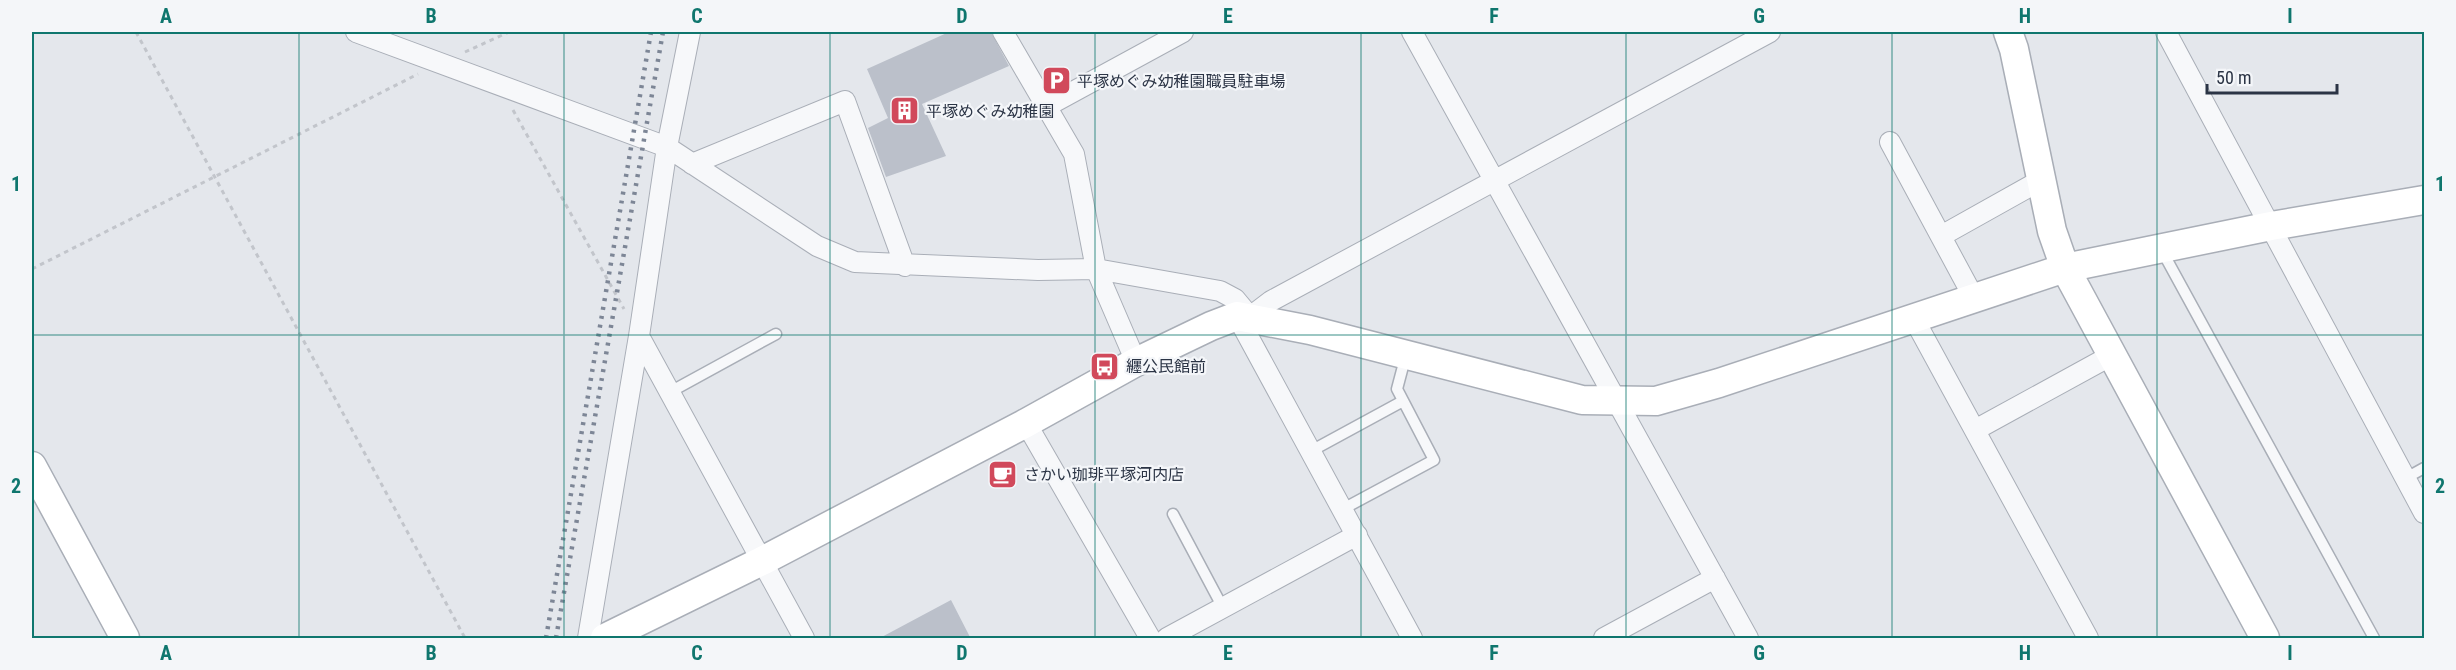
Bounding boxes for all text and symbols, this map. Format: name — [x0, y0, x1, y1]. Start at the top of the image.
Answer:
text: A — [160, 4, 172, 28]
text: B — [425, 4, 437, 28]
text: C — [691, 4, 703, 28]
text: D — [956, 4, 968, 28]
text: E — [1223, 4, 1233, 28]
text: F — [1489, 4, 1499, 28]
text: G — [1753, 4, 1765, 28]
text: H — [2019, 4, 2031, 28]
text: I — [2287, 4, 2293, 28]
scale bar — [2207, 57, 2338, 95]
parking icon: 平塚めぐみ幼稚園職員駐車場 — [1040, 65, 1072, 97]
text: 50 m — [2216, 67, 2251, 88]
place label: 平塚めぐみ幼稚園職員駐車場 — [1077, 72, 1285, 91]
building icon: 平塚めぐみ幼稚園 — [889, 95, 921, 127]
place label: 平塚めぐみ幼稚園 — [926, 102, 1054, 121]
text: 1 — [11, 172, 21, 196]
text: 1 — [2435, 172, 2445, 196]
bus stop icon: 纒公民館前 — [1089, 350, 1121, 382]
place label: 纒公民館前 — [1126, 357, 1206, 376]
cafe icon: さかい珈琲平塚河内店 — [987, 458, 1019, 490]
place label: さかい珈琲平塚河内店 — [1024, 465, 1184, 484]
text: 2 — [11, 474, 21, 498]
text: 2 — [2435, 474, 2445, 498]
text: A — [160, 641, 172, 665]
text: B — [425, 641, 437, 665]
text: C — [691, 641, 703, 665]
text: D — [956, 641, 968, 665]
text: E — [1223, 641, 1233, 665]
text: F — [1489, 641, 1499, 665]
text: G — [1753, 641, 1765, 665]
text: H — [2019, 641, 2031, 665]
text: I — [2287, 641, 2293, 665]

